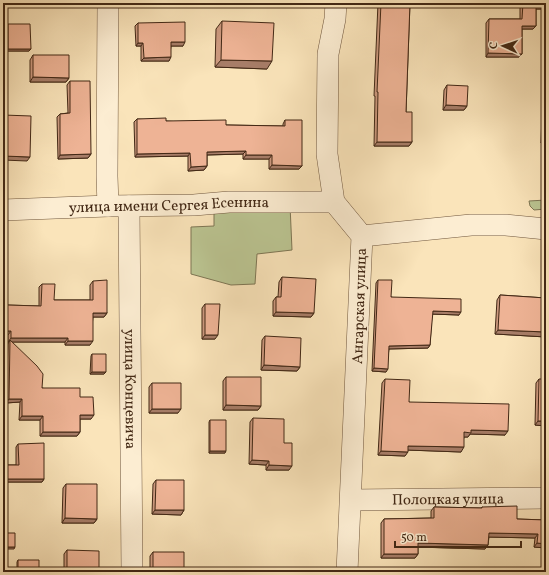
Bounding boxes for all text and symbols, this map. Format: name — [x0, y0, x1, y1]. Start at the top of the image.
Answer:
north arrow — [483, 26, 523, 66]
text: С — [487, 42, 502, 49]
street label: улица имени Сергея Есенина — [68, 193, 269, 219]
street label: Ангарская улица — [348, 248, 373, 364]
street label: улица Концевича — [118, 329, 140, 449]
street label: Полоцкая улица — [392, 489, 504, 512]
scale bar — [395, 523, 521, 549]
text: 50 m — [401, 530, 427, 546]

